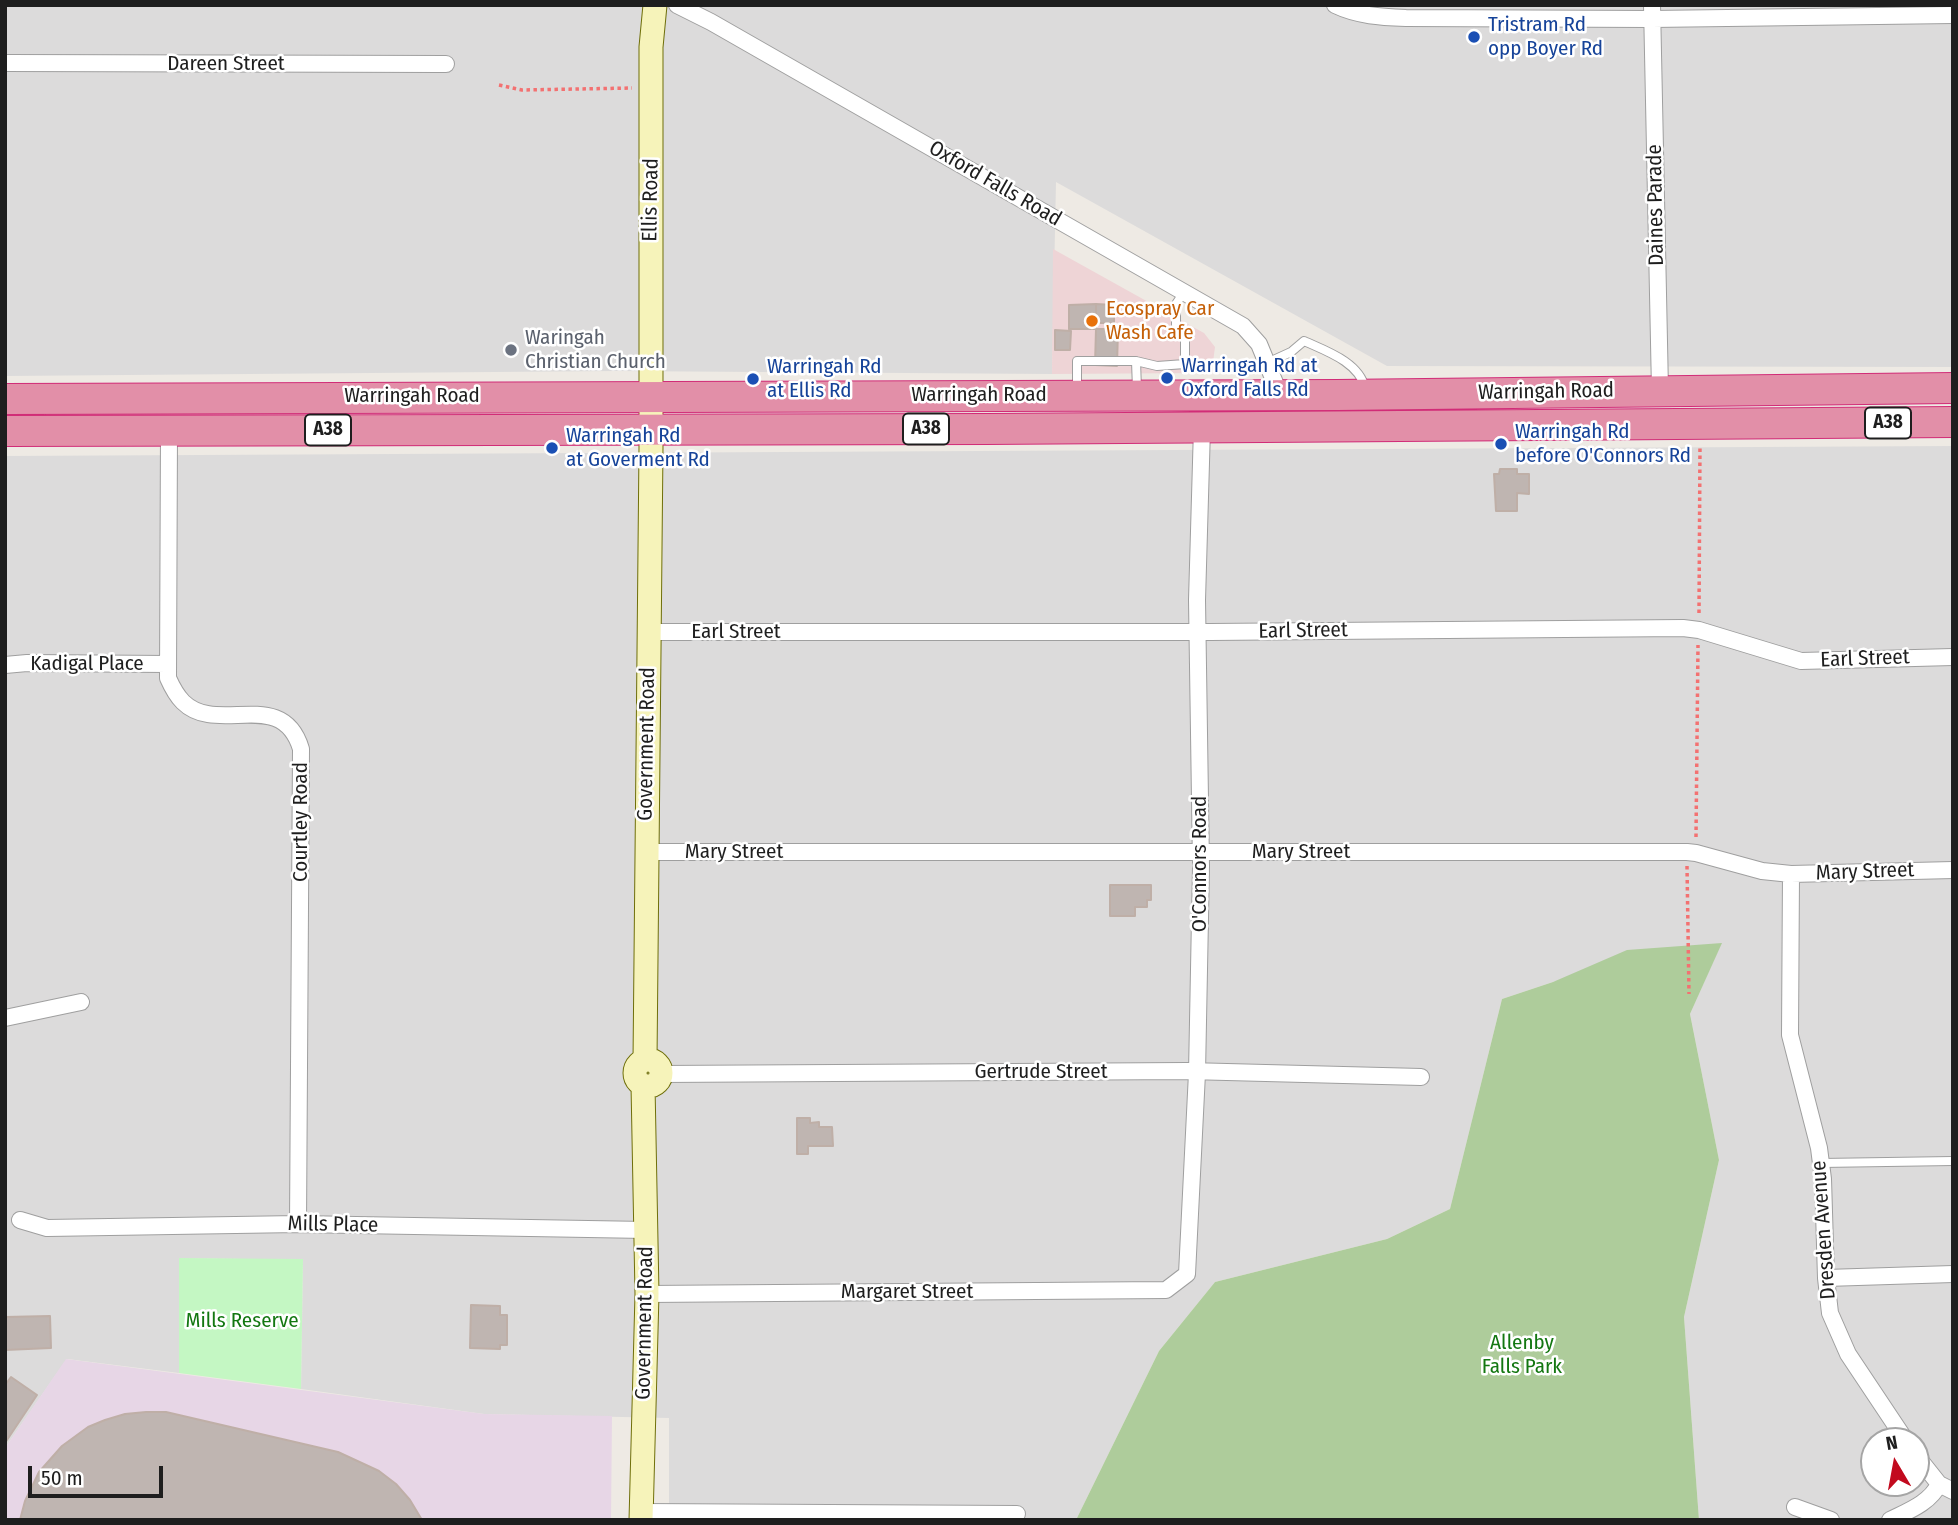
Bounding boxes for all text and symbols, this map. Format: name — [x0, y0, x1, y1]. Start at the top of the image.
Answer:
place label: Tristram Rd opp Boyer Rd — [1488, 12, 1603, 62]
marker: Tristram Rd opp Boyer Rd — [1466, 29, 1482, 45]
street label: Dareen Street — [167, 51, 285, 77]
street label: Oxford Falls Road — [924, 136, 1066, 232]
street label: Daines Parade — [1642, 144, 1670, 266]
street label: Ellis Road — [638, 158, 664, 242]
place label: Ecospray Car Wash Cafe — [1106, 296, 1214, 346]
marker: Ecospray Car Wash Cafe — [1084, 313, 1100, 329]
place label: Waringah Christian Church — [525, 325, 666, 375]
marker: Waringah Christian Church — [503, 342, 519, 358]
place label: Warringah Rd at Oxford Falls Rd — [1181, 353, 1318, 403]
place label: Warringah Rd at Ellis Rd — [767, 354, 882, 404]
marker: Warringah Rd at Oxford Falls Rd — [1159, 370, 1175, 386]
marker: Warringah Rd at Ellis Rd — [745, 371, 761, 387]
street label: Warringah Road — [1478, 378, 1614, 406]
street label: Warringah Road — [911, 382, 1047, 408]
street label: Warringah Road — [344, 383, 480, 409]
road number: A38 — [1865, 408, 1911, 438]
road number: A38 — [305, 414, 351, 446]
road number: A38 — [903, 414, 949, 444]
place label: Warringah Rd before O'Connors Rd — [1515, 419, 1691, 469]
place label: Warringah Rd at Goverment Rd — [566, 423, 710, 473]
marker: Warringah Rd before O'Connors Rd — [1493, 436, 1509, 452]
marker: Warringah Rd at Goverment Rd — [544, 440, 560, 456]
street label: Earl Street — [1258, 618, 1348, 644]
street label: Earl Street — [691, 619, 781, 645]
street label: Earl Street — [1820, 645, 1910, 673]
street label: Kadigal Place — [30, 651, 144, 677]
street label: Government Road — [633, 667, 661, 821]
street label: Courtley Road — [288, 762, 314, 882]
street label: O'Connors Road — [1187, 796, 1213, 932]
street label: Mary Street — [685, 839, 783, 865]
street label: Mary Street — [1252, 839, 1350, 865]
street label: Mary Street — [1815, 858, 1915, 886]
street label: Gertrude Street — [974, 1059, 1108, 1085]
street label: Dresden Avenue — [1807, 1160, 1841, 1300]
street label: Mills Place — [287, 1212, 379, 1238]
street label: Government Road — [631, 1246, 659, 1400]
street label: Margaret Street — [841, 1279, 973, 1305]
park label: Mills Reserve — [185, 1308, 299, 1334]
park label: Allenby Falls Park — [1482, 1330, 1562, 1380]
north arrow — [1860, 1427, 1930, 1497]
text: N — [1884, 1430, 1899, 1455]
scale bar — [32, 1452, 166, 1496]
text: 50 m — [41, 1465, 83, 1491]

